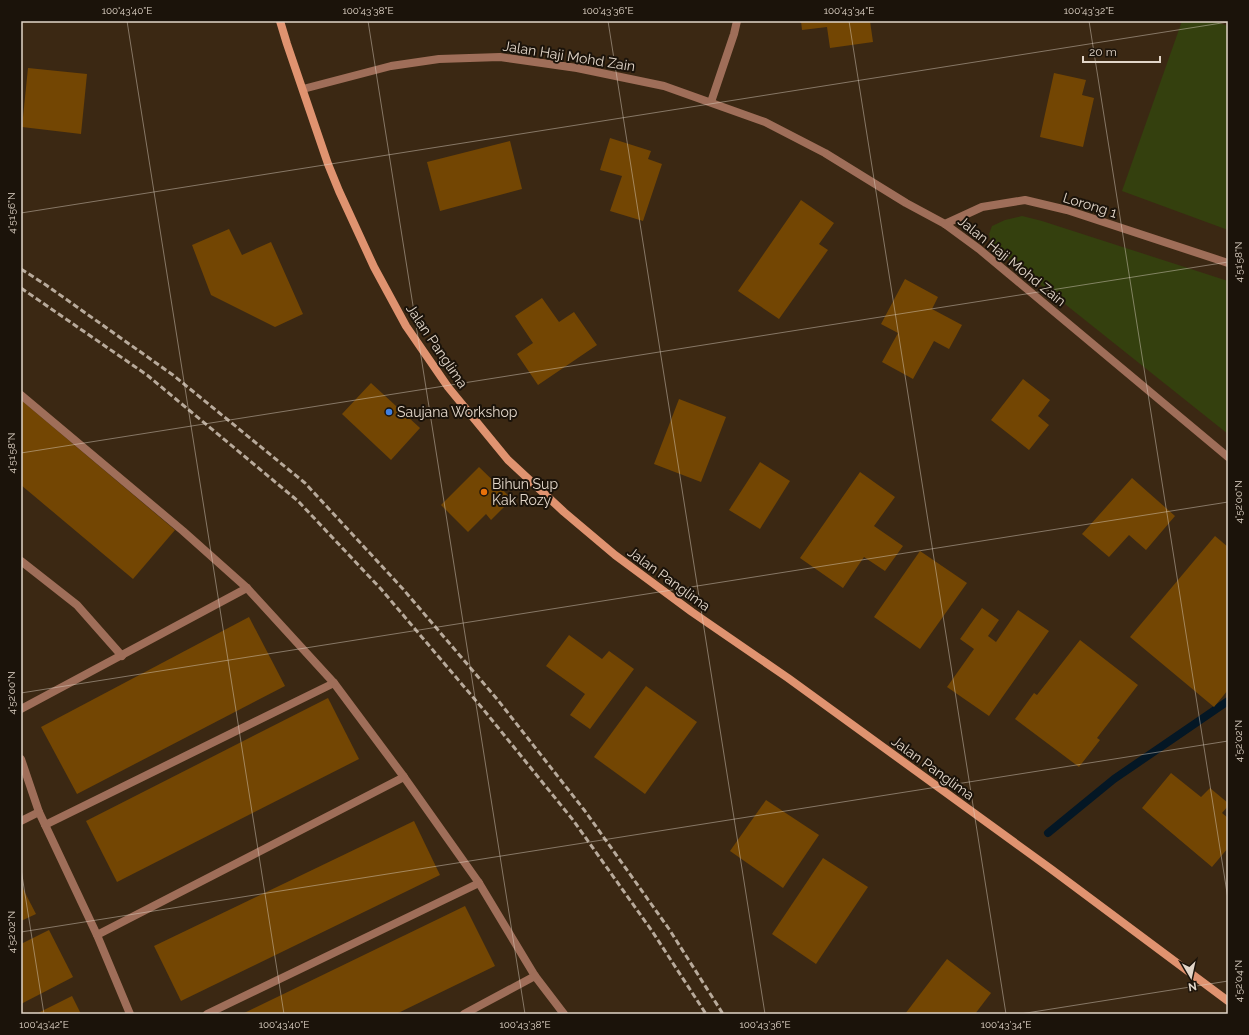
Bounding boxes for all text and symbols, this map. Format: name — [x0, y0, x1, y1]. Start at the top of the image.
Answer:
text: 100°43'40"E — [102, 5, 152, 16]
text: 100°43'38"E — [342, 5, 394, 16]
text: 100°43'36"E — [582, 5, 634, 16]
text: 100°43'34"E — [824, 5, 874, 16]
text: 100°43'32"E — [1064, 5, 1114, 16]
street label: Jalan Haji Mohd Zain — [502, 38, 636, 74]
scale bar — [1083, 38, 1160, 64]
text: 20 m — [1089, 45, 1117, 59]
street label: Lorong 1 — [1061, 189, 1119, 221]
text: 4°51'56"N — [6, 192, 17, 234]
street label: Jalan Haji Mohd Zain — [955, 213, 1069, 309]
text: 4°51'58"N — [1233, 241, 1244, 283]
street label: Jalan Panglima — [403, 301, 471, 391]
place label: Saujana Workshop — [397, 404, 518, 420]
marker: Saujana Workshop — [384, 407, 394, 417]
text: 4°51'58"N — [6, 432, 17, 474]
place label: Bihun Sup Kak Rozy — [492, 476, 558, 508]
text: 4°52'00"N — [1233, 480, 1244, 524]
marker: Bihun Sup Kak Rozy — [479, 487, 489, 497]
street label: Jalan Panglima — [625, 544, 713, 614]
text: 4°52'00"N — [6, 671, 17, 715]
text: 4°52'02"N — [1233, 720, 1244, 762]
street label: Jalan Panglima — [889, 733, 977, 803]
text: 4°52'02"N — [6, 911, 17, 953]
north arrow — [1171, 957, 1211, 997]
text: 4°52'04"N — [1233, 960, 1244, 1002]
text: N — [1187, 979, 1198, 993]
text: 100°43'42"E — [19, 1019, 69, 1030]
text: 100°43'40"E — [259, 1019, 309, 1030]
text: 100°43'38"E — [499, 1019, 551, 1030]
text: 100°43'36"E — [739, 1019, 791, 1030]
text: 100°43'34"E — [981, 1019, 1031, 1030]

